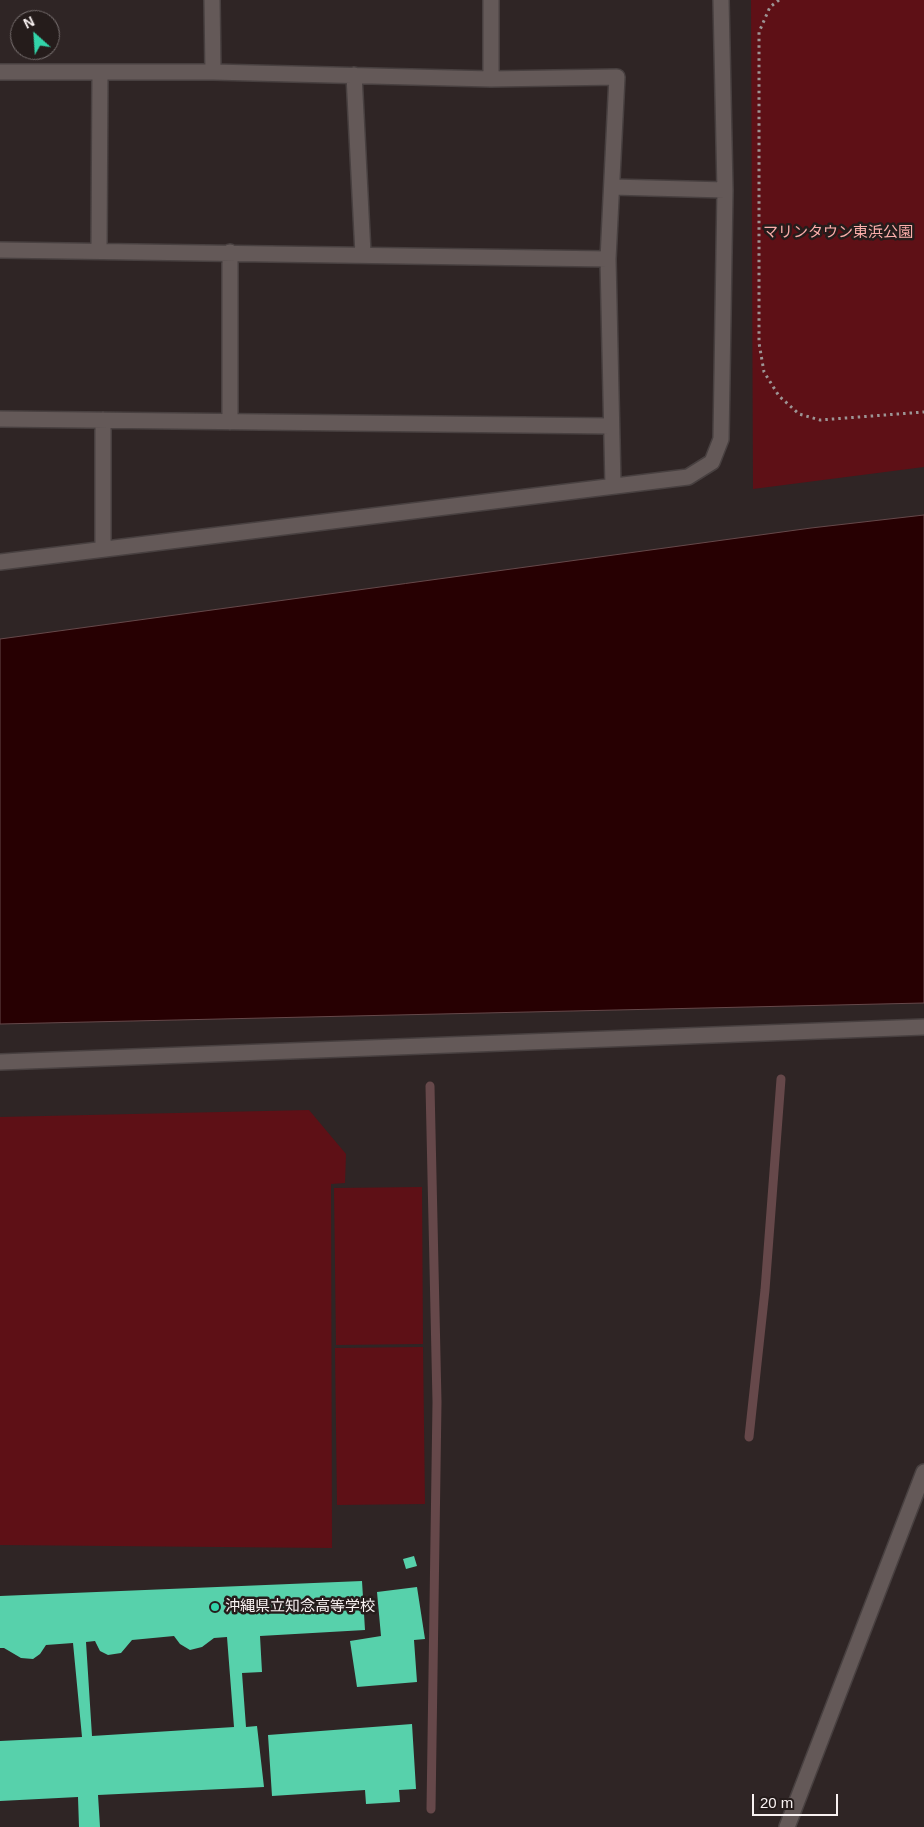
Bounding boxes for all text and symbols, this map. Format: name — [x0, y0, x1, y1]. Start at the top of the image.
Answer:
north arrow — [10, 10, 60, 60]
text: N — [21, 13, 37, 32]
park label: マリンタウン東浜公園 — [763, 224, 913, 242]
place label: 沖縄県立知念高等学校 — [225, 1598, 375, 1616]
marker: 沖縄県立知念高等学校 — [209, 1601, 221, 1613]
scale bar — [754, 1784, 840, 1816]
text: 20 m — [760, 1794, 793, 1811]

